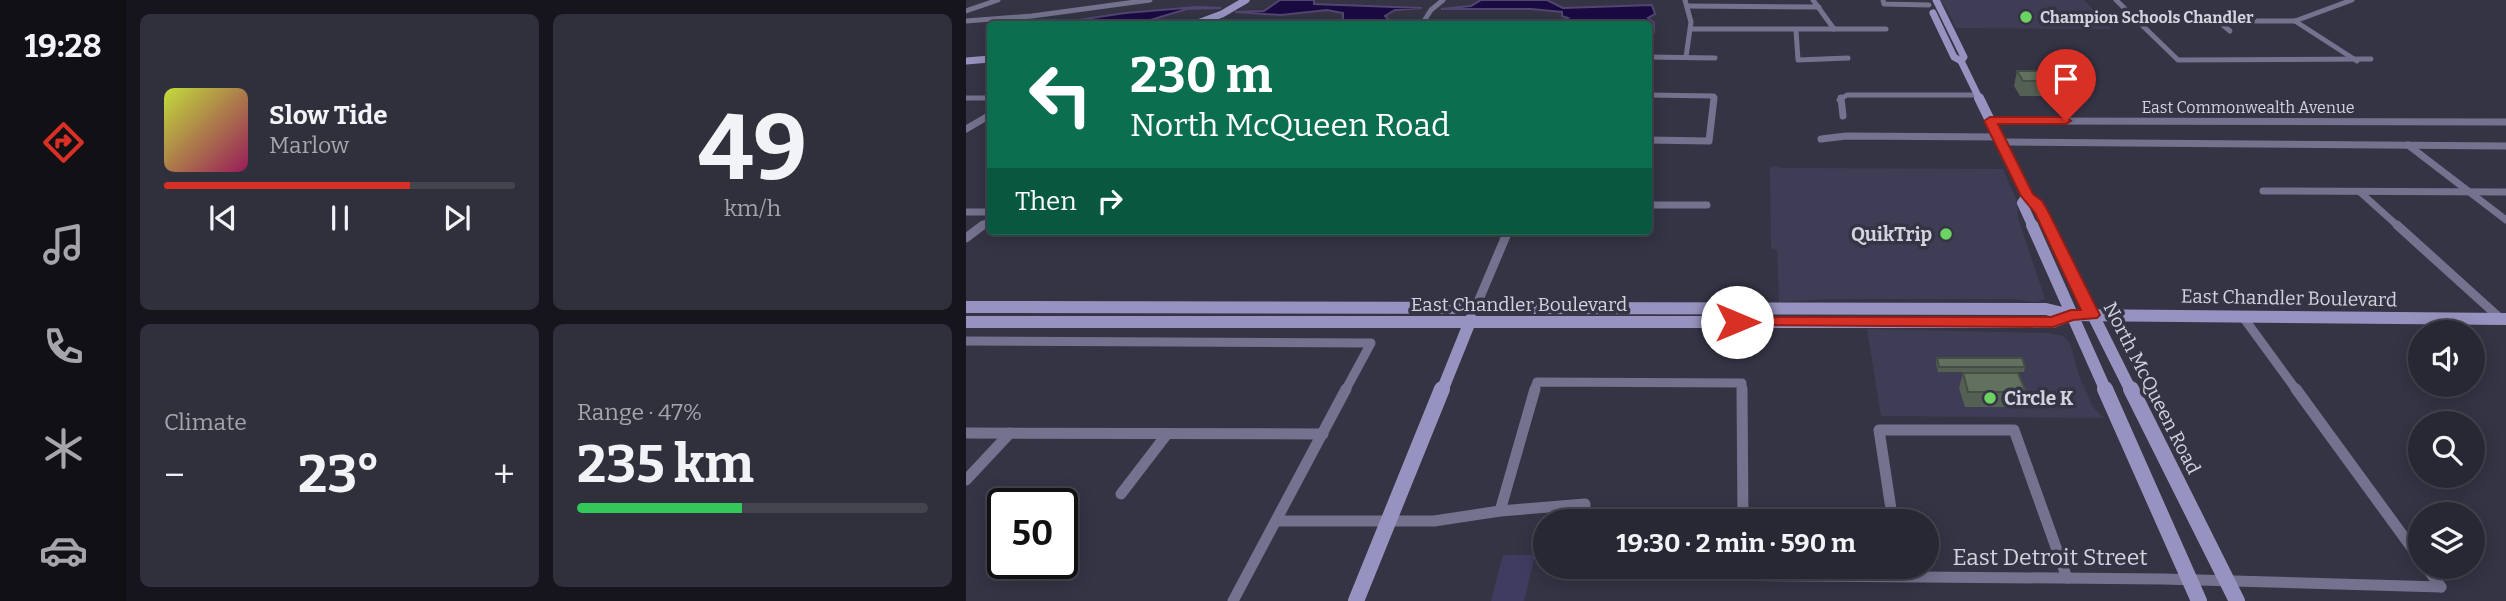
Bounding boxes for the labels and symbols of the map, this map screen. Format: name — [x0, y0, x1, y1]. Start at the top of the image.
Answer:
place label: Champion Schools Chandler — [2040, 8, 2254, 27]
marker: Champion Schools Chandler — [2018, 9, 2034, 25]
pin — [2036, 49, 2096, 121]
street label: East Commonwealth Avenue — [2141, 98, 2355, 117]
place label: QuikTrip — [1851, 223, 1932, 246]
marker: QuikTrip — [1938, 226, 1954, 242]
position arrow — [1700, 285, 1774, 359]
street label: East Chandler Boulevard — [2181, 285, 2397, 311]
street label: East Chandler Boulevard — [1411, 293, 1627, 316]
street label: North McQueen Road — [2099, 298, 2205, 478]
place label: Circle K — [2004, 387, 2074, 410]
marker: Circle K — [1982, 390, 1998, 406]
speed limit sign: 50 — [987, 488, 1078, 579]
street label: East Detroit Street — [1952, 543, 2148, 571]

